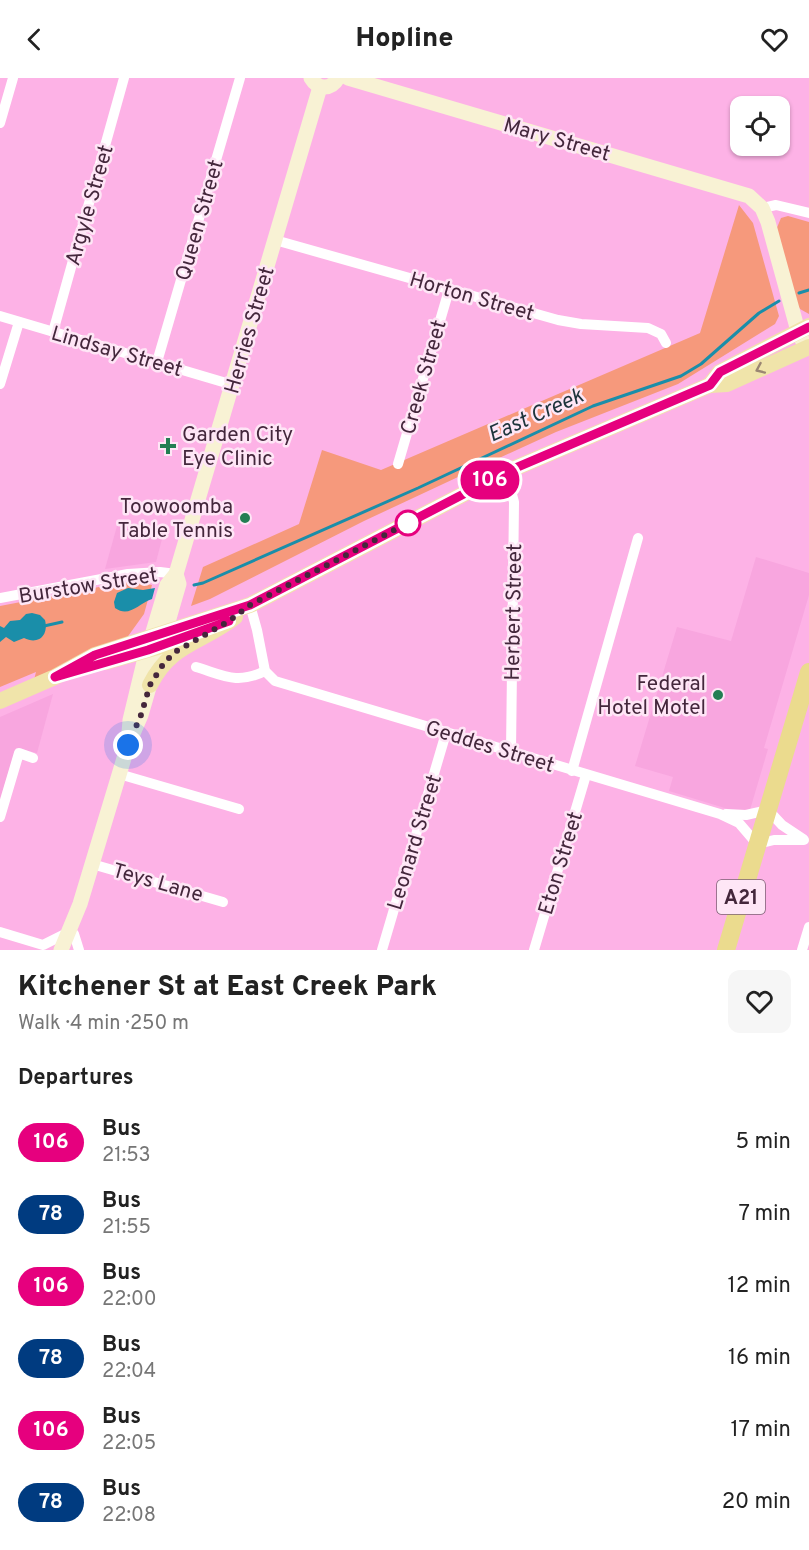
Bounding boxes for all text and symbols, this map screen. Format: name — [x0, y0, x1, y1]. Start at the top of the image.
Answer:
text: Hopline — [356, 22, 453, 56]
icon: back — [18, 23, 51, 56]
icon: heart — [758, 23, 791, 56]
map controls — [730, 96, 790, 156]
button: locate — [730, 96, 790, 156]
street label: Mary Street — [500, 112, 613, 169]
street label: Argyle Street — [60, 142, 121, 269]
street label: Queen Street — [170, 157, 231, 284]
street label: Herries Street — [219, 264, 282, 397]
street label: Horton Street — [406, 267, 537, 328]
street label: Creek Street — [395, 317, 454, 438]
street label: Lindsay Street — [48, 321, 185, 384]
one-way arrow — [755, 361, 766, 373]
water label: East Creek — [484, 383, 589, 449]
place label: Garden City Eye Clinic — [182, 422, 293, 473]
marker: Garden City Eye Clinic — [159, 437, 177, 455]
line badge: 106 — [456, 460, 524, 500]
text: 106 — [472, 467, 508, 494]
place label: Toowoomba Table Tennis — [117, 494, 233, 545]
unlabelled marker — [395, 510, 421, 536]
marker: Toowoomba Table Tennis — [238, 511, 252, 525]
street label: Herbert Street — [500, 543, 529, 681]
street label: Burstow Street — [17, 562, 160, 611]
place label: Federal Hotel Motel — [597, 671, 706, 722]
marker: Federal Hotel Motel — [711, 688, 725, 702]
street label: Geddes Street — [422, 715, 557, 780]
your location — [113, 730, 143, 760]
street label: Leonard Street — [382, 771, 449, 914]
street label: Eton Street — [533, 809, 590, 918]
street label: Teys Lane — [109, 858, 206, 909]
road number: A21 — [717, 880, 765, 914]
text: Kitchener St at East Creek Park — [18, 970, 437, 1006]
button: heart — [728, 970, 791, 1033]
text: Walk · 4 min · 250 m — [18, 1011, 189, 1037]
text: Departures — [18, 1065, 134, 1092]
text: Bus — [102, 1116, 141, 1143]
text: 106 — [33, 1129, 69, 1156]
text: 5 min — [736, 1129, 791, 1156]
text: 21:53 — [102, 1143, 151, 1169]
text: Bus — [102, 1188, 141, 1215]
text: 78 — [39, 1201, 63, 1228]
text: 7 min — [739, 1201, 791, 1228]
text: 21:55 — [102, 1215, 151, 1241]
text: Bus — [102, 1260, 141, 1287]
text: 106 — [33, 1273, 69, 1300]
text: 12 min — [728, 1273, 791, 1300]
text: 22:00 — [102, 1287, 157, 1313]
text: Bus — [102, 1332, 141, 1359]
text: 78 — [39, 1345, 63, 1372]
text: 16 min — [728, 1345, 791, 1372]
text: 22:04 — [102, 1359, 156, 1385]
text: Bus — [102, 1404, 141, 1431]
text: 106 — [33, 1417, 69, 1444]
text: 17 min — [731, 1417, 791, 1444]
text: 22:05 — [102, 1431, 156, 1457]
text: Bus — [102, 1476, 141, 1503]
text: 78 — [39, 1489, 63, 1516]
text: 20 min — [722, 1489, 791, 1516]
text: 22:08 — [102, 1503, 156, 1529]

